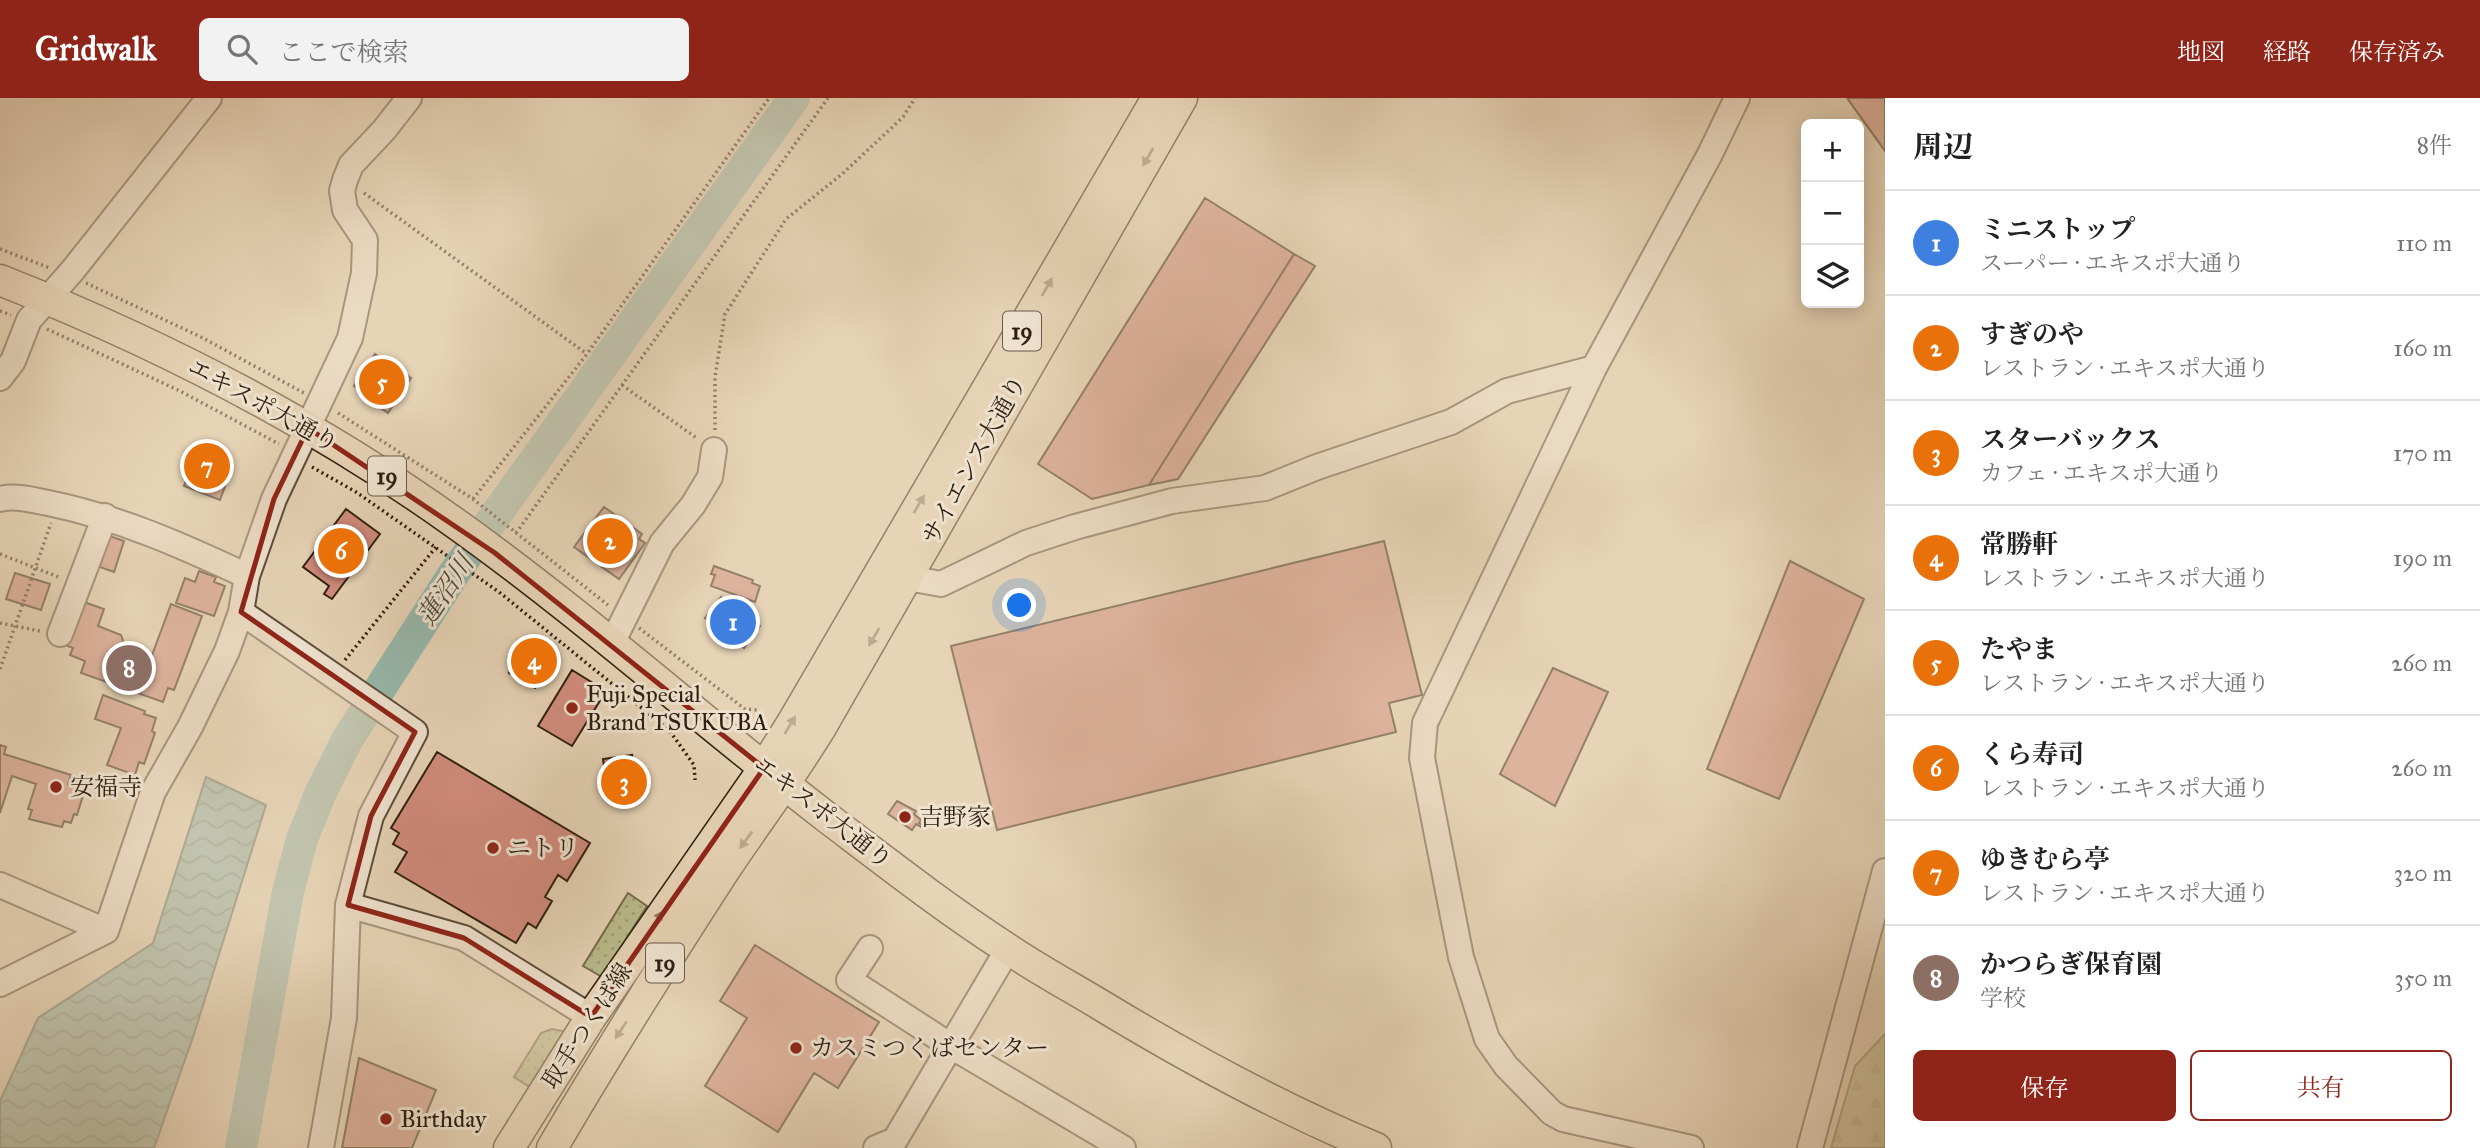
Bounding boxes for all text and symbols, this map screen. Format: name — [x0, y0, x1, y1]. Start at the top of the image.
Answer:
search box — [199, 18, 689, 81]
text: Gridwalk — [35, 29, 157, 69]
icon: search — [223, 30, 261, 68]
text: ここで検索 — [279, 36, 409, 68]
text: 地図 — [2177, 37, 2225, 67]
text: 経路 — [2263, 37, 2311, 67]
text: 保存済み — [2349, 37, 2445, 67]
map controls — [1801, 119, 1864, 308]
button: + — [1801, 119, 1864, 182]
text: 周辺 — [1913, 129, 1973, 165]
text: 8件 — [2417, 131, 2452, 159]
one-way arrow — [1142, 147, 1154, 167]
button: − — [1801, 182, 1864, 245]
text: ミニストップ — [1980, 213, 2135, 245]
text: 1 — [1931, 229, 1941, 257]
text: 110 m — [2396, 229, 2452, 257]
button: layers — [1801, 245, 1864, 308]
text: スーパー · エキスポ大通り — [1980, 249, 2245, 277]
one-way arrow — [1041, 277, 1053, 297]
road number: 19 — [1003, 312, 1041, 350]
text: すぎのや — [1980, 318, 2084, 350]
text: 2 — [1930, 334, 1942, 362]
text: 160 m — [2394, 334, 2452, 362]
street label: エキスポ大通り — [182, 351, 344, 459]
text: レストラン · エキスポ大通り — [1980, 354, 2270, 382]
pin: 5 — [359, 356, 405, 408]
street label: サイエンス大通り — [915, 370, 1033, 550]
text: スターバックス — [1980, 423, 2160, 455]
text: 3 — [1931, 439, 1941, 467]
text: 170 m — [2393, 439, 2452, 467]
pin: 7 — [184, 440, 230, 492]
road number: 19 — [368, 456, 406, 496]
text: カフェ · エキスポ大通り — [1980, 459, 2223, 487]
one-way arrow — [913, 494, 925, 514]
pin: 2 — [587, 515, 633, 567]
pin: 6 — [318, 525, 364, 577]
text: 常勝軒 — [1980, 528, 2058, 560]
text: 4 — [1930, 544, 1942, 572]
text: 190 m — [2393, 544, 2452, 572]
water label: 蓮沼川 — [410, 546, 482, 631]
text: レストラン · エキスポ大通り — [1980, 564, 2270, 592]
your location — [1002, 588, 1036, 622]
pin: 1 — [710, 596, 756, 648]
one-way arrow — [868, 627, 880, 646]
text: たやま — [1980, 633, 2058, 665]
pin: 4 — [511, 635, 557, 687]
pin: 8 — [106, 642, 152, 694]
text: 5 — [1931, 649, 1941, 677]
text: 260 m — [2391, 649, 2452, 677]
text: レストラン · エキスポ大通り — [1980, 669, 2270, 697]
place label: Fuji Special Brand TSUKUBA — [586, 679, 768, 737]
marker: Fuji Special Brand TSUKUBA — [564, 700, 580, 716]
one-way arrow — [784, 716, 797, 735]
text: くら寿司 — [1980, 738, 2084, 770]
street label: エキスポ大通り — [748, 749, 898, 875]
text: 6 — [1930, 754, 1942, 782]
text: 260 m — [2391, 754, 2452, 782]
pin: 3 — [601, 756, 647, 808]
place label: 安福寺 — [70, 772, 142, 802]
text: レストラン · エキスポ大通り — [1980, 774, 2270, 802]
marker: 安福寺 — [48, 779, 64, 795]
place label: 吉野家 — [919, 802, 991, 832]
marker: 吉野家 — [897, 809, 913, 825]
one-way arrow — [739, 831, 753, 849]
place label: ニトリ — [507, 833, 579, 863]
marker: ニトリ — [485, 840, 501, 856]
text: ゆきむら亭 — [1980, 843, 2110, 875]
text: 7 — [1930, 859, 1942, 887]
text: 320 m — [2394, 859, 2452, 887]
text: レストラン · エキスポ大通り — [1980, 879, 2270, 907]
one-way arrow — [650, 911, 664, 929]
road number: 19 — [646, 944, 684, 982]
text: かつらぎ保育園 — [1980, 948, 2162, 980]
street label: 取手つくば線 — [535, 957, 639, 1095]
text: 8 — [1930, 964, 1942, 992]
text: 350 m — [2394, 964, 2452, 992]
text: 学校 — [1980, 984, 2026, 1012]
one-way arrow — [615, 1021, 628, 1040]
place label: カスミつくばセンター — [810, 1033, 1049, 1063]
marker: カスミつくばセンター — [788, 1040, 804, 1056]
button: 保存 — [1913, 1050, 2176, 1121]
button: 共有 — [2190, 1050, 2452, 1121]
place label: Birthday — [400, 1104, 487, 1134]
marker: Birthday — [378, 1111, 394, 1127]

